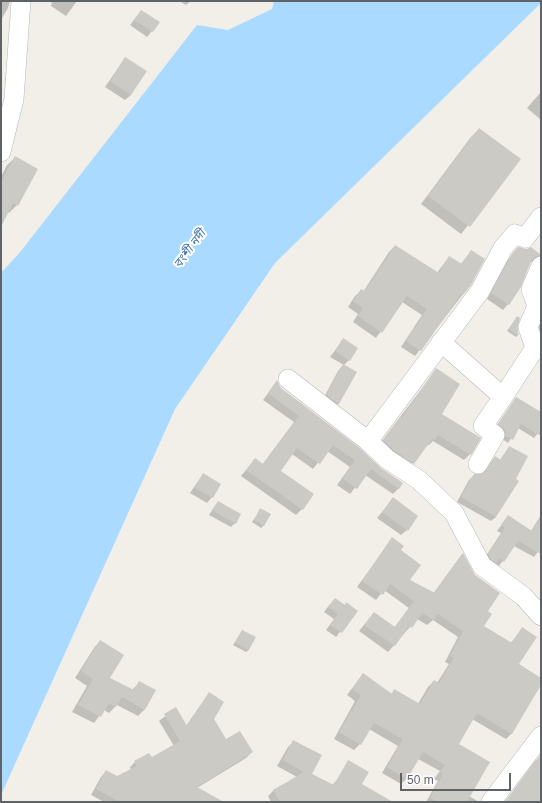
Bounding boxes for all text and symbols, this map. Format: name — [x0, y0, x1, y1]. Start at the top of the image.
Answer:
water label: বংশী নদী — [171, 227, 209, 271]
scale bar — [402, 765, 513, 791]
text: 50 m — [407, 773, 434, 787]

